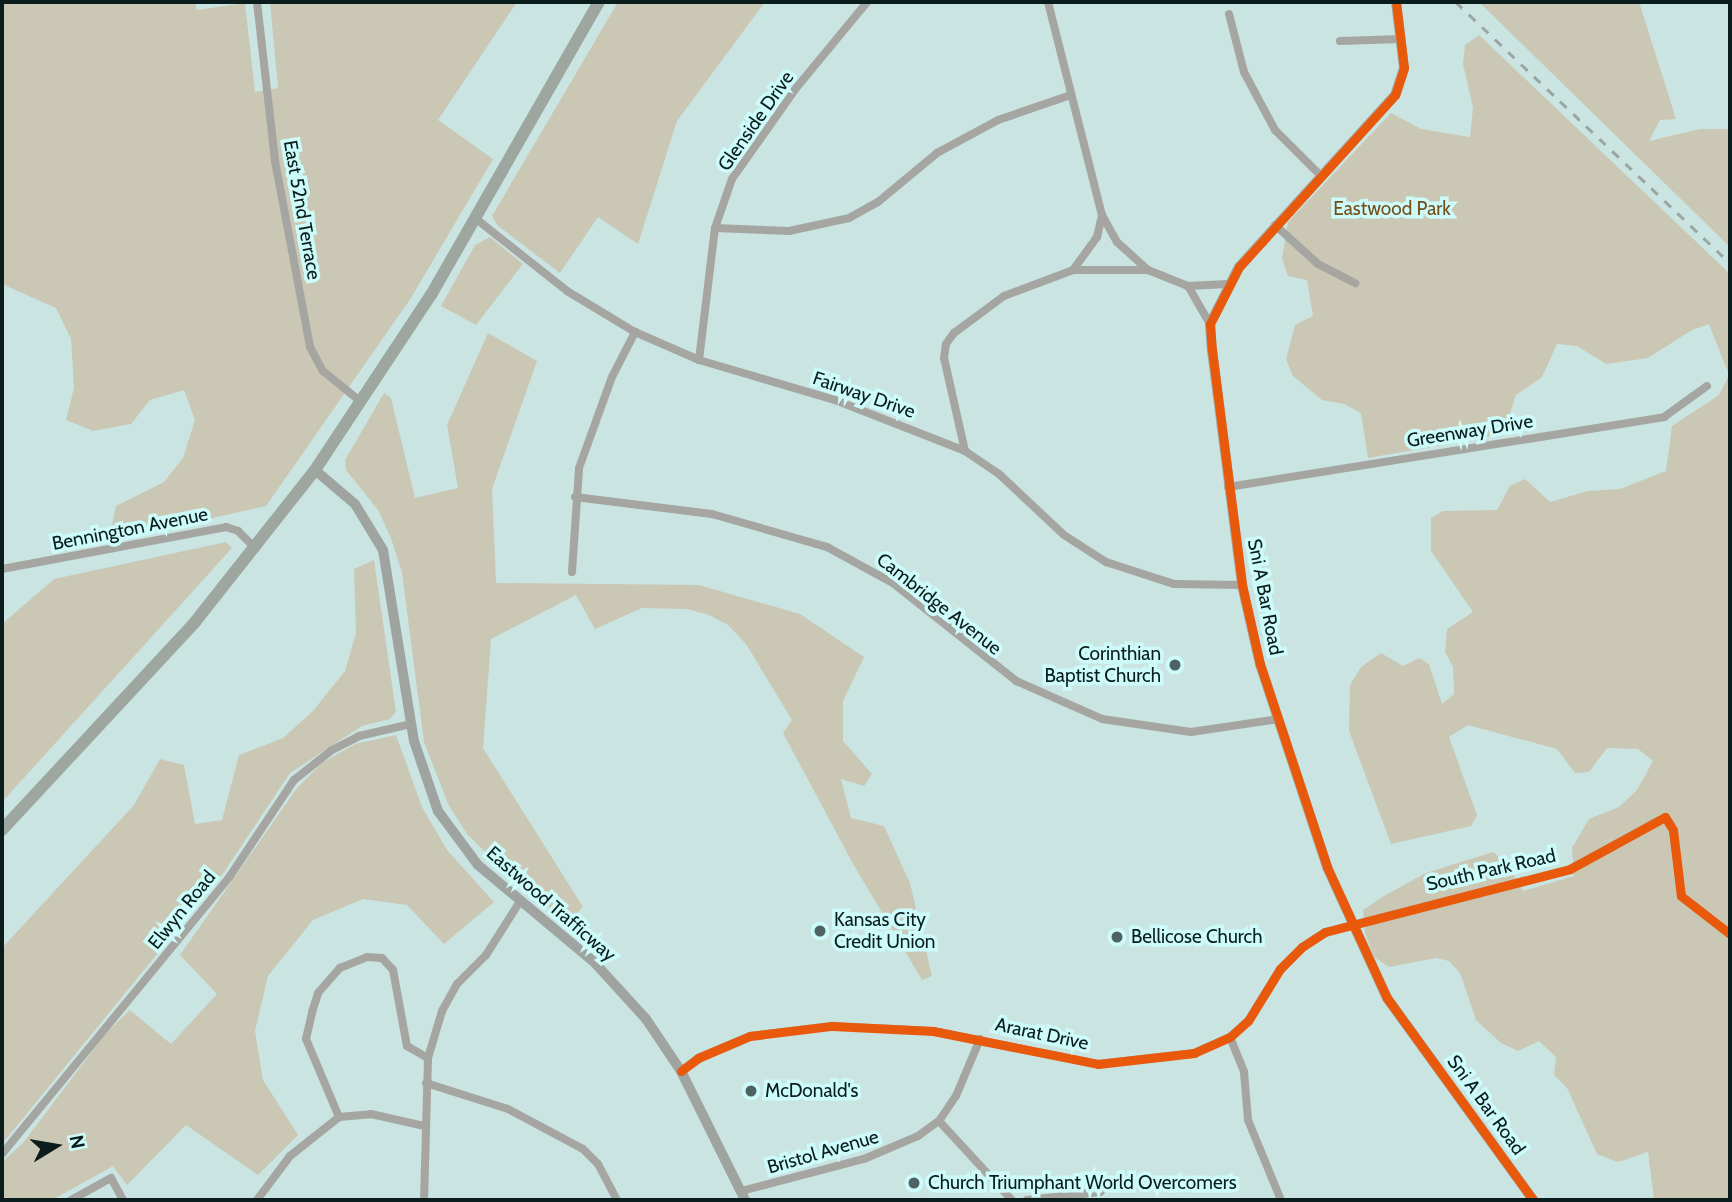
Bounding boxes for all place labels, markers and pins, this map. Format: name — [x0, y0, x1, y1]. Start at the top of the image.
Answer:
place label: Corinthian Baptist Church — [1044, 643, 1161, 687]
marker: Corinthian Baptist Church — [1167, 657, 1183, 673]
place label: Kansas City Credit Union — [834, 909, 935, 953]
marker: Kansas City Credit Union — [812, 923, 828, 939]
place label: Bellicose Church — [1131, 926, 1263, 948]
marker: Bellicose Church — [1109, 929, 1125, 945]
place label: McDonald's — [765, 1080, 858, 1102]
marker: McDonald's — [743, 1083, 759, 1099]
place label: Church Triumphant World Overcomers — [928, 1172, 1237, 1194]
marker: Church Triumphant World Overcomers — [906, 1175, 922, 1191]

